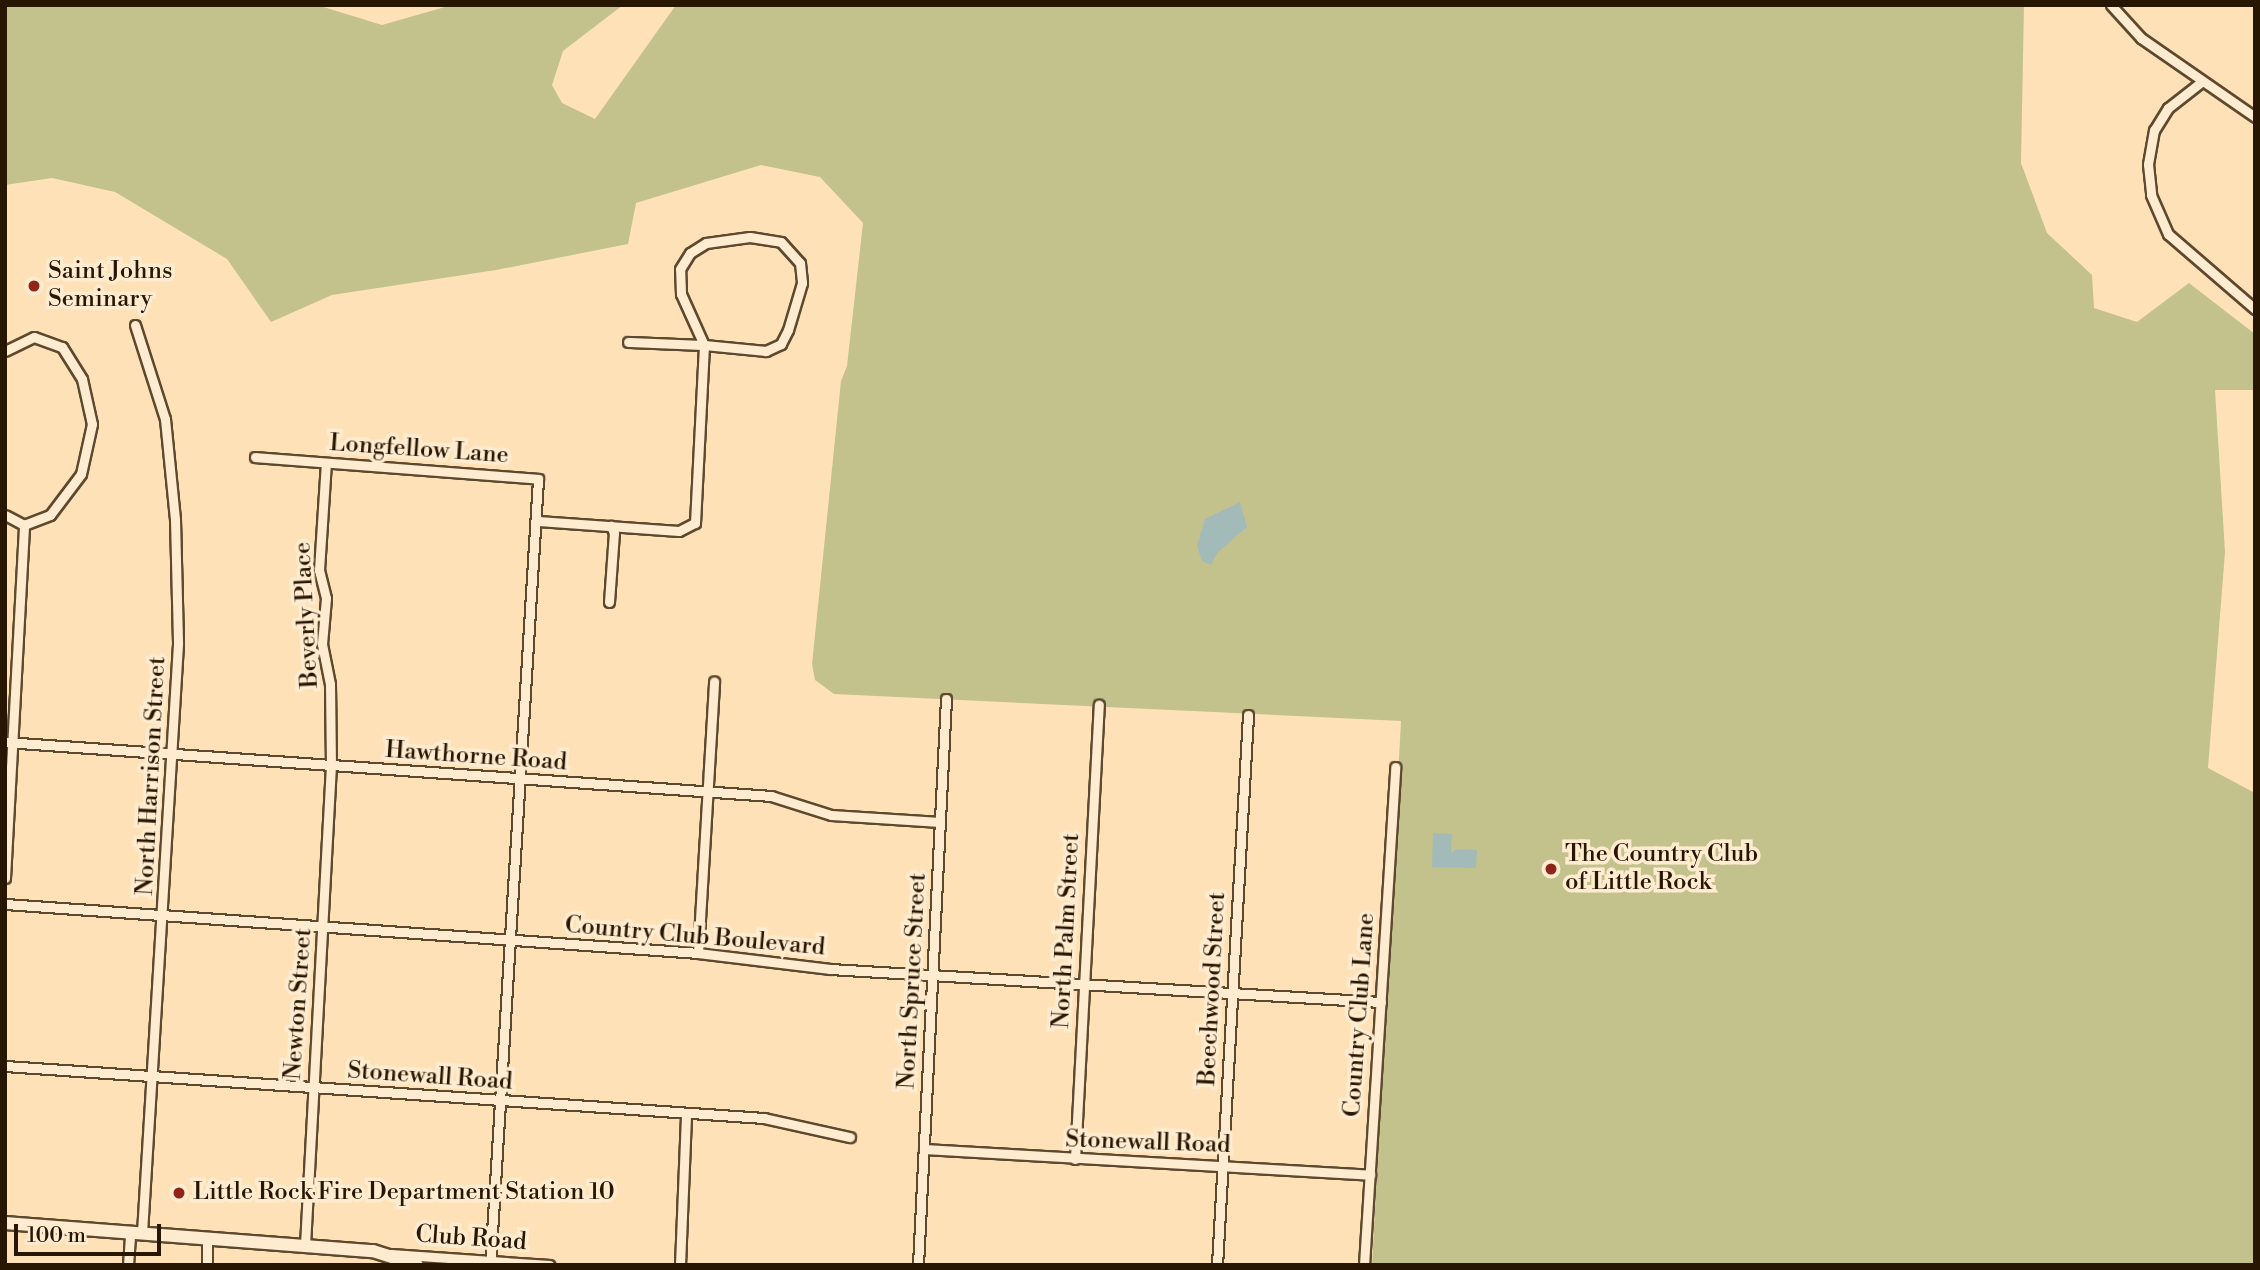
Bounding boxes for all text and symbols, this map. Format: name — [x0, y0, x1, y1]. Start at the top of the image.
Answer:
place label: Saint Johns Seminary — [48, 258, 172, 314]
marker: Saint Johns Seminary — [26, 278, 42, 294]
street label: Longfellow Lane — [328, 429, 510, 471]
street label: Beverly Place — [289, 541, 325, 689]
street label: North Harrison Street — [131, 656, 173, 896]
street label: Hawthorne Road — [384, 736, 568, 778]
street label: North Palm Street — [1047, 833, 1087, 1029]
place label: The Country Club of Little Rock — [1565, 841, 1758, 897]
marker: The Country Club of Little Rock — [1543, 861, 1559, 877]
street label: North Spruce Street — [893, 872, 933, 1090]
street label: Beechwood Street — [1194, 891, 1232, 1087]
street label: Country Club Boulevard — [564, 911, 826, 963]
street label: Country Club Lane — [1338, 912, 1382, 1118]
street label: Newton Street — [279, 927, 319, 1081]
street label: Stonewall Road — [346, 1057, 514, 1097]
street label: Stonewall Road — [1065, 1126, 1231, 1160]
place label: Little Rock Fire Department Station 10 — [193, 1179, 615, 1207]
marker: Little Rock Fire Department Station 10 — [171, 1185, 187, 1201]
scale bar — [18, 1210, 164, 1254]
street label: Club Road — [414, 1221, 528, 1257]
text: 100 m — [27, 1223, 86, 1249]

